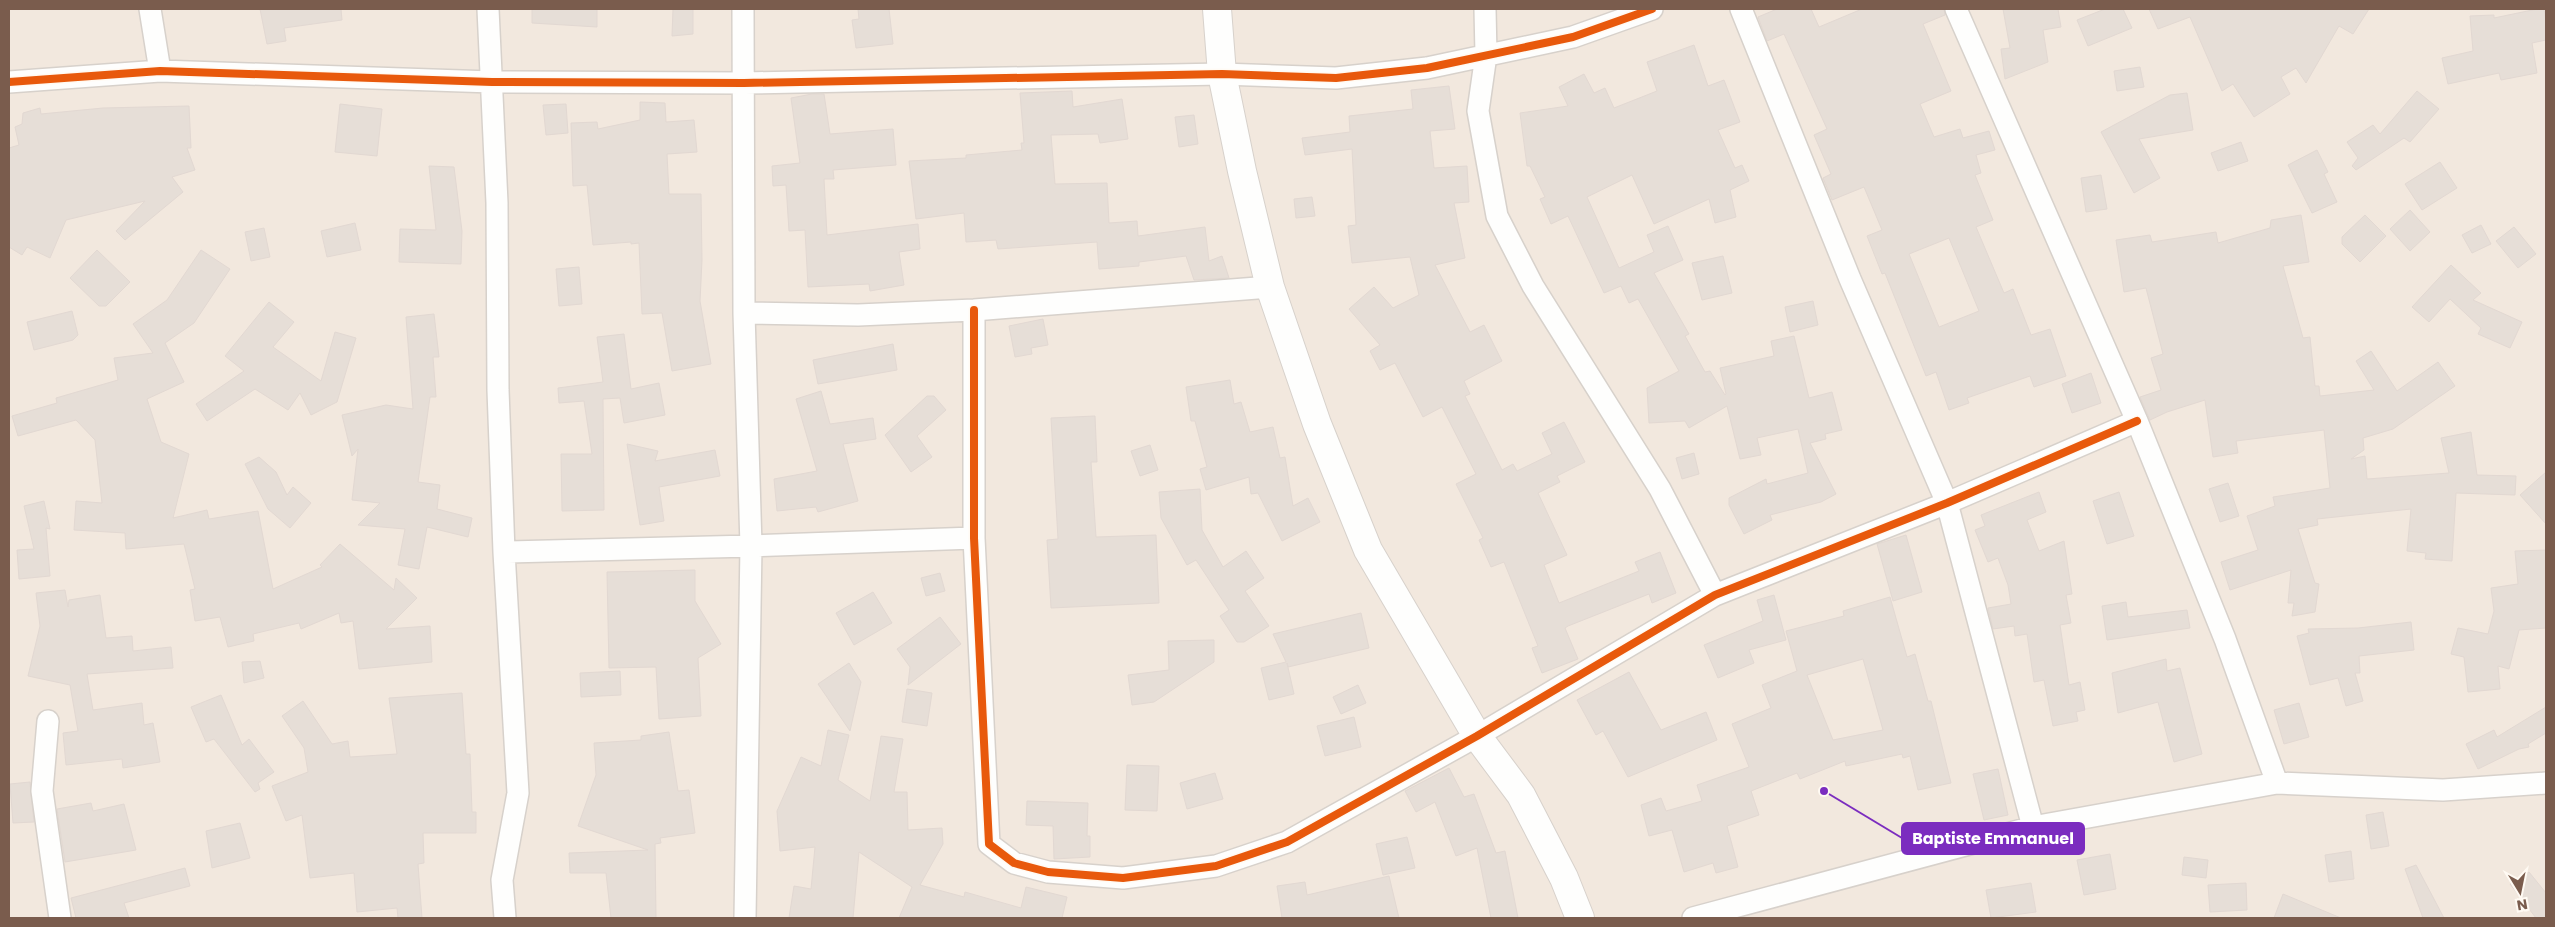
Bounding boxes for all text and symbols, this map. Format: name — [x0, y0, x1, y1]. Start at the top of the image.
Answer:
callout: Baptiste Emmanuel — [1902, 823, 2084, 854]
text: Baptiste Emmanuel — [1912, 827, 2074, 850]
north arrow — [2495, 867, 2545, 917]
text: N — [2515, 894, 2529, 916]

